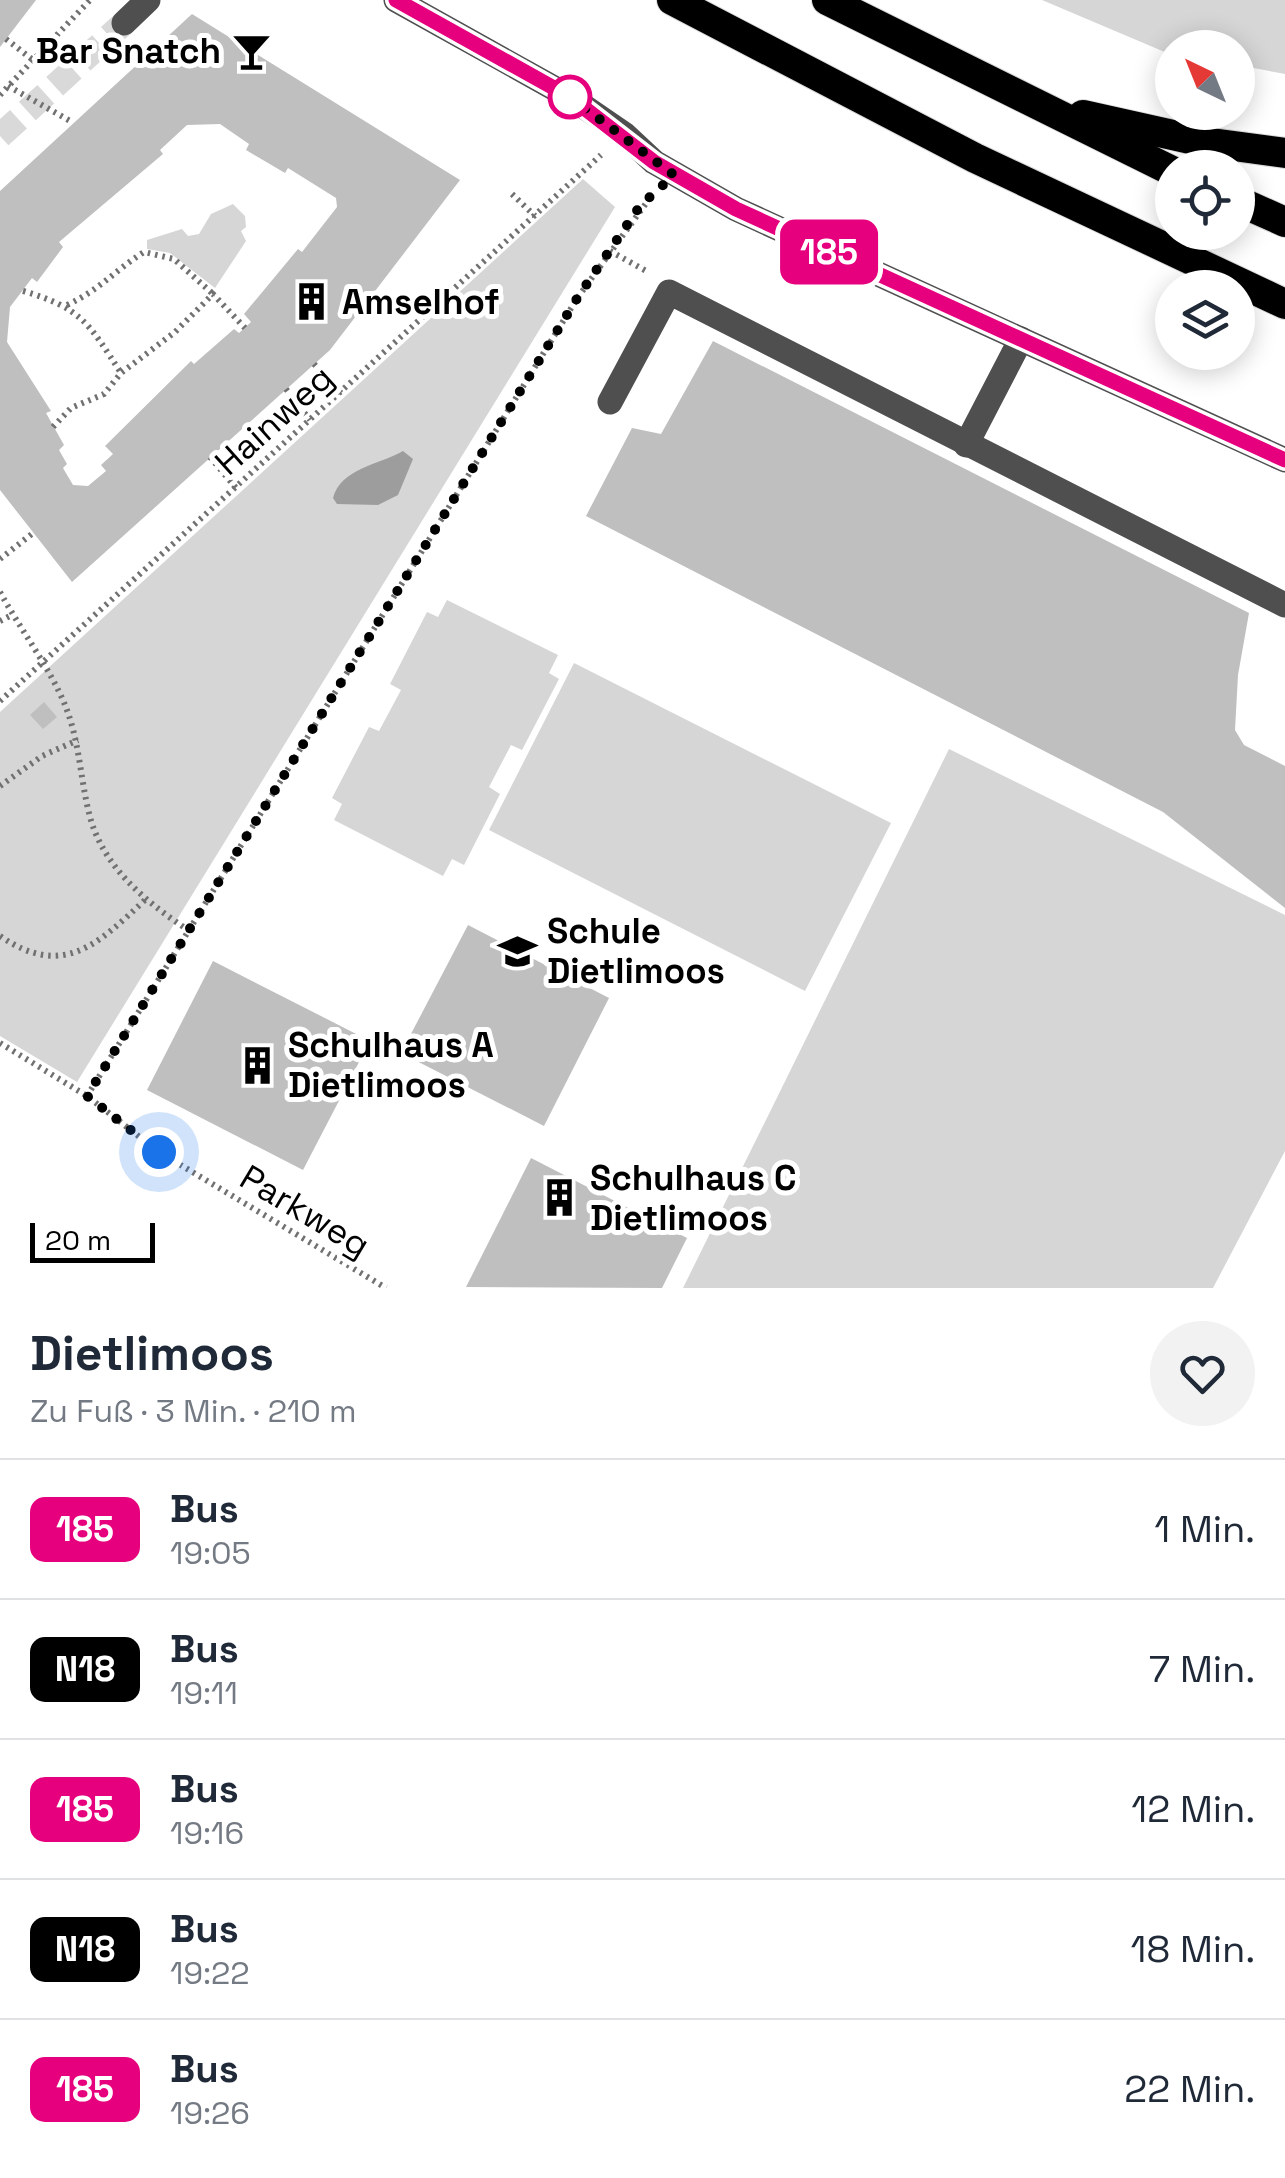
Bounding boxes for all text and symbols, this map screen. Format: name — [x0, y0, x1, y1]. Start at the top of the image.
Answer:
place label: Bar Snatch — [36, 29, 221, 73]
bar icon: Bar Snatch — [230, 30, 272, 72]
north arrow — [1155, 30, 1255, 130]
map controls — [1155, 30, 1255, 370]
unlabelled marker — [549, 76, 591, 118]
button: locate — [1155, 150, 1255, 250]
line badge: 185 — [772, 220, 886, 284]
text: 185 — [800, 230, 858, 274]
button: layers — [1155, 270, 1255, 370]
place label: Amselhof — [342, 280, 500, 324]
building icon: Amselhof — [291, 281, 333, 323]
street label: Hainweg — [206, 356, 342, 484]
place label: Schule Dietlimoos — [547, 909, 725, 993]
school or university icon: Schule Dietlimoos — [496, 930, 538, 972]
place label: Schulhaus A Dietlimoos — [288, 1023, 494, 1107]
building icon: Schulhaus A Dietlimoos — [237, 1044, 279, 1086]
your location — [134, 1127, 184, 1177]
street label: Parkweg — [232, 1155, 378, 1267]
place label: Schulhaus C Dietlimoos — [590, 1156, 797, 1240]
building icon: Schulhaus C Dietlimoos — [539, 1177, 581, 1219]
scale bar — [30, 1218, 155, 1262]
text: 20 m — [45, 1222, 111, 1258]
button: heart — [1150, 1321, 1255, 1426]
text: Dietlimoos — [30, 1323, 274, 1384]
text: Zu Fuß · 3 Min. · 210 m — [30, 1391, 357, 1431]
text: Bus — [170, 1485, 239, 1533]
text: 1 Min. — [1154, 1505, 1255, 1553]
text: 185 — [56, 1507, 114, 1551]
text: 19:05 — [170, 1533, 251, 1573]
text: Bus — [170, 1625, 239, 1673]
text: 7 Min. — [1149, 1645, 1255, 1693]
text: N18 — [55, 1647, 115, 1691]
text: 19:11 — [170, 1673, 238, 1713]
text: Bus — [170, 1765, 239, 1813]
text: 12 Min. — [1131, 1785, 1255, 1833]
text: 185 — [56, 1787, 114, 1831]
text: 19:16 — [170, 1813, 244, 1853]
text: Bus — [170, 1905, 239, 1953]
text: 18 Min. — [1131, 1925, 1255, 1973]
text: N18 — [55, 1927, 115, 1971]
text: 19:22 — [170, 1953, 250, 1993]
text: Bus — [170, 2045, 239, 2093]
text: 22 Min. — [1124, 2065, 1255, 2113]
text: 185 — [56, 2067, 114, 2111]
text: 19:26 — [170, 2093, 250, 2133]

